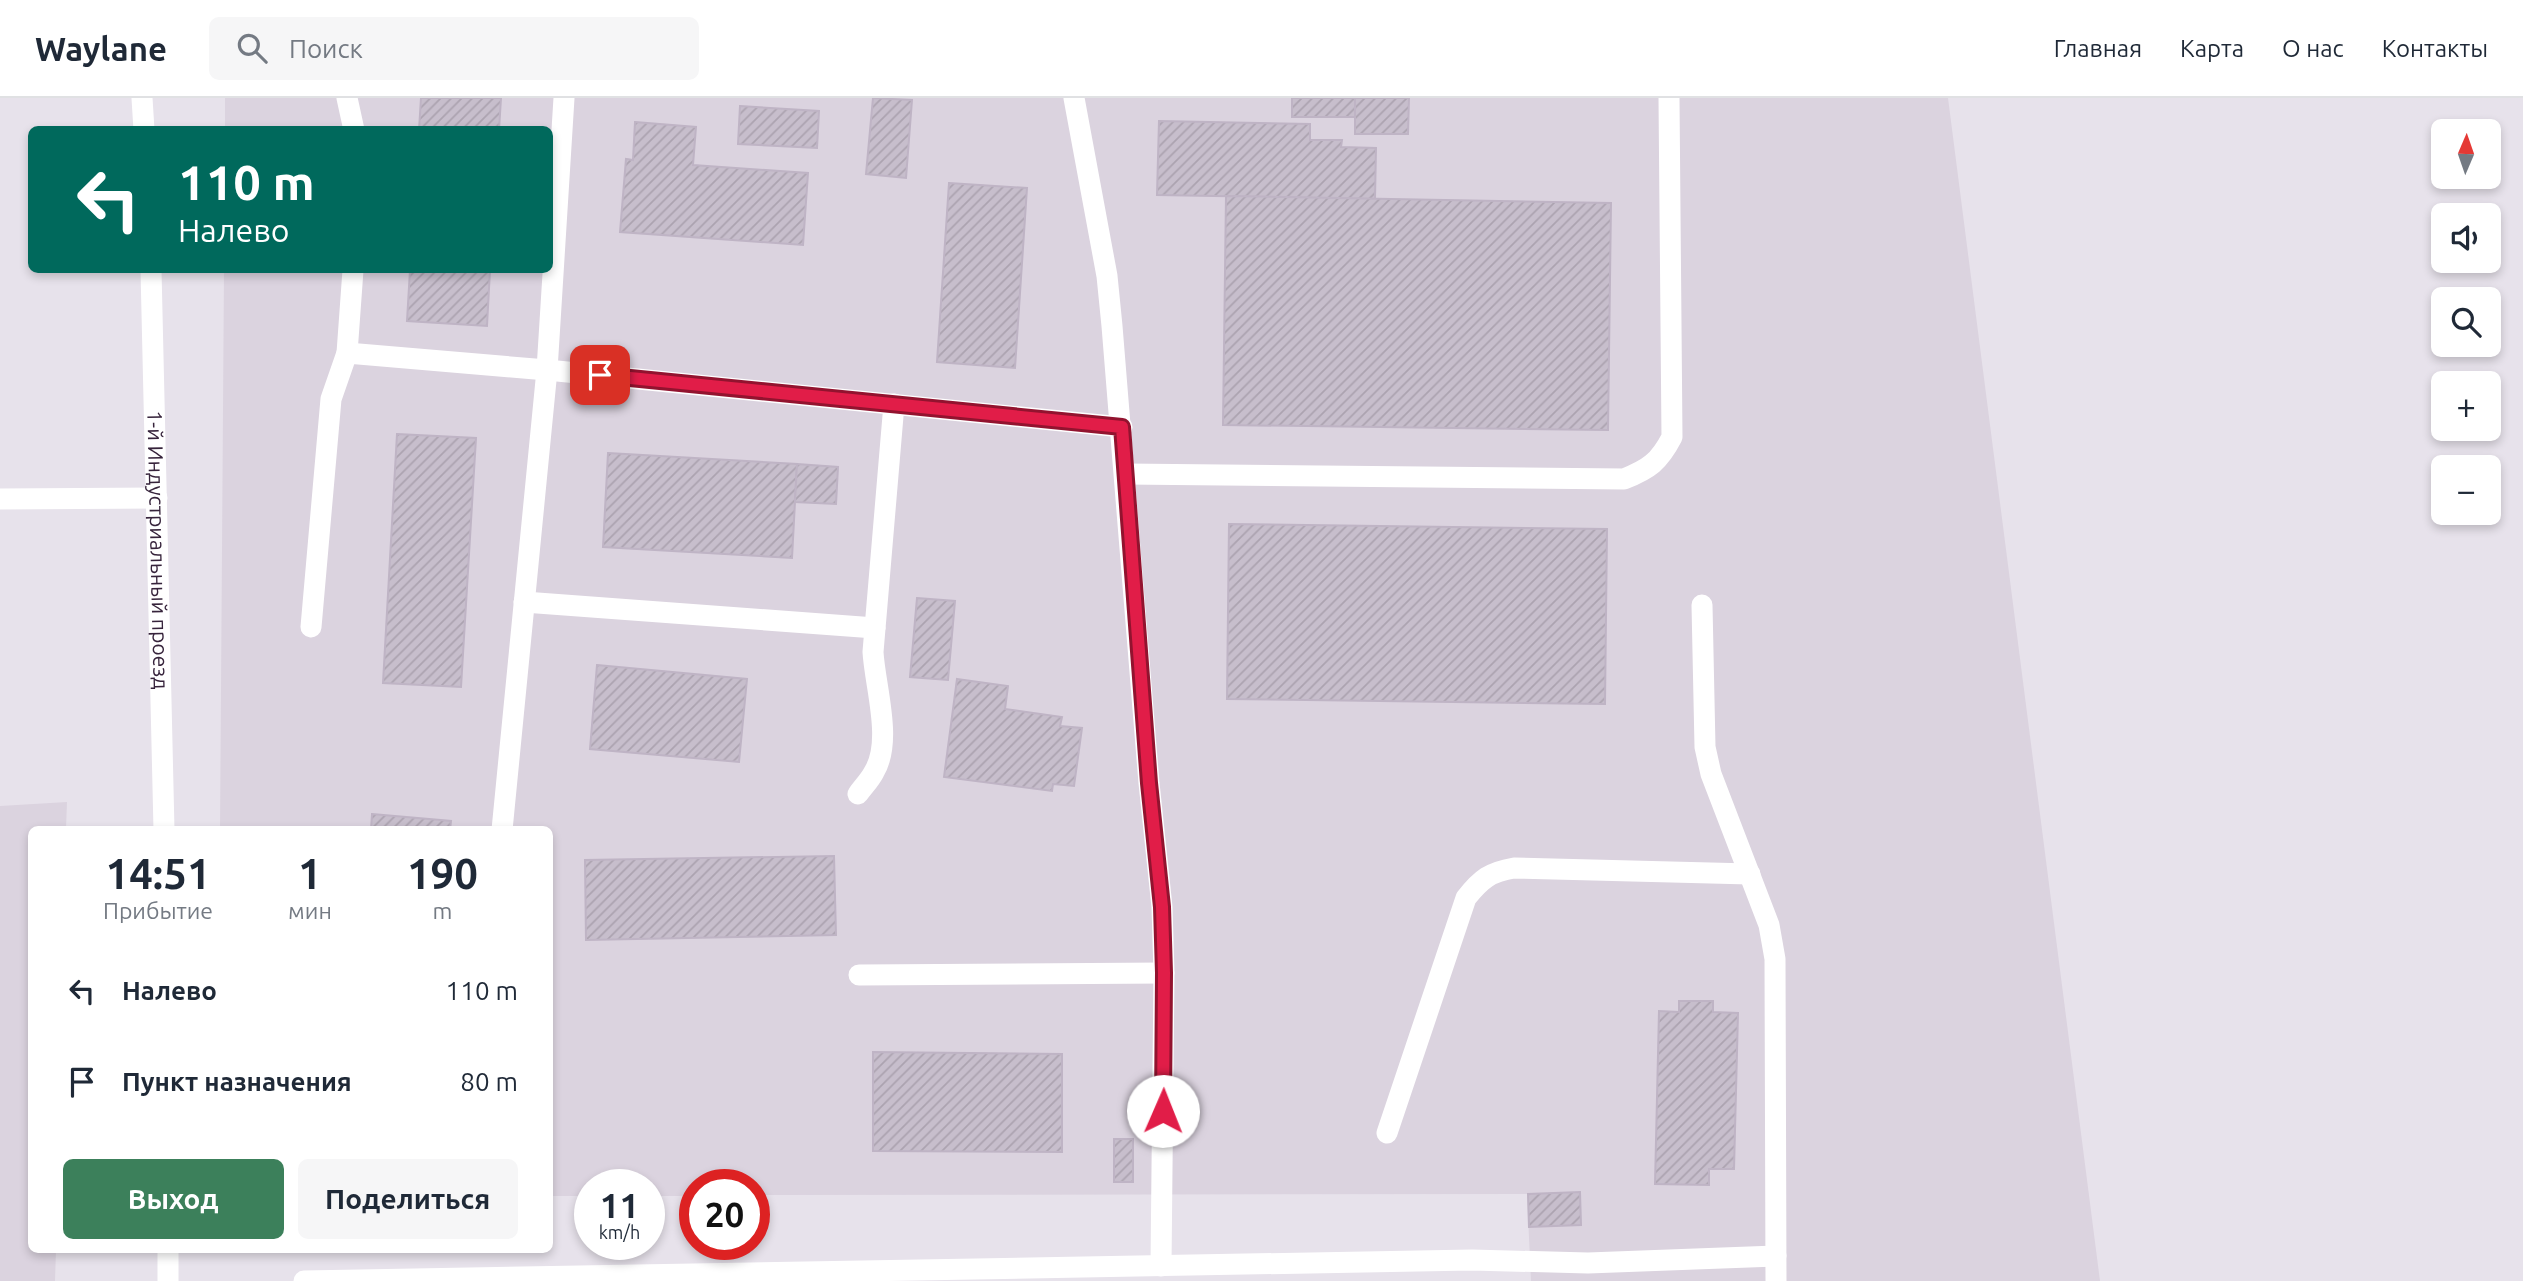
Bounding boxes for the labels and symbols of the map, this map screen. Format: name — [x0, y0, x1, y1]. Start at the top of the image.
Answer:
north arrow — [2431, 119, 2501, 189]
pin — [570, 345, 630, 405]
street label: 1-й Индустриальный проезд — [143, 410, 174, 690]
position arrow — [1126, 1074, 1200, 1148]
speed limit sign: 20 — [679, 1169, 770, 1260]

